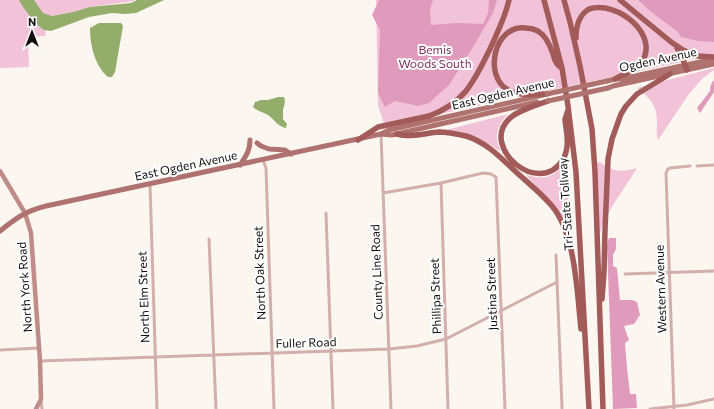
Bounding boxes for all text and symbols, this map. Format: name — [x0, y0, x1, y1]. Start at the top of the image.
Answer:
north arrow — [12, 12, 52, 52]
text: N — [28, 15, 36, 28]
park label: Bemis Woods South — [398, 42, 472, 70]
street label: Ogden Avenue — [618, 44, 698, 74]
street label: East Ogden Avenue — [450, 74, 555, 112]
street label: East Ogden Avenue — [133, 147, 238, 183]
street label: Tri-State Tollway — [555, 157, 575, 251]
street label: County Line Road — [367, 224, 385, 320]
street label: North Oak Street — [250, 226, 268, 320]
street label: North York Road — [14, 241, 34, 333]
street label: Western Avenue — [651, 245, 669, 333]
street label: North Elm Street — [134, 251, 152, 343]
street label: Justina Street — [483, 257, 500, 331]
street label: Phillipa Street — [427, 258, 443, 334]
street label: Fuller Road — [275, 334, 337, 350]

